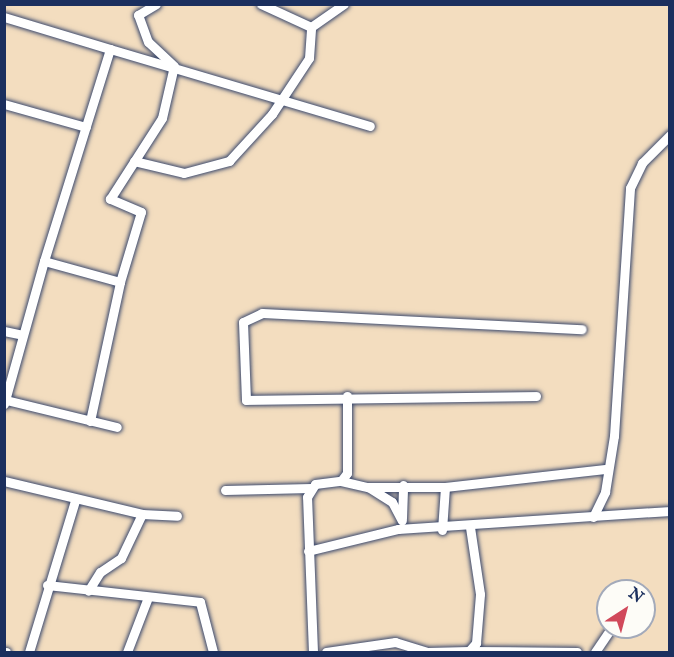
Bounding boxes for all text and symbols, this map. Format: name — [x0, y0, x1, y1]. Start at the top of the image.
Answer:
north arrow — [596, 579, 656, 639]
text: N — [624, 584, 647, 608]

